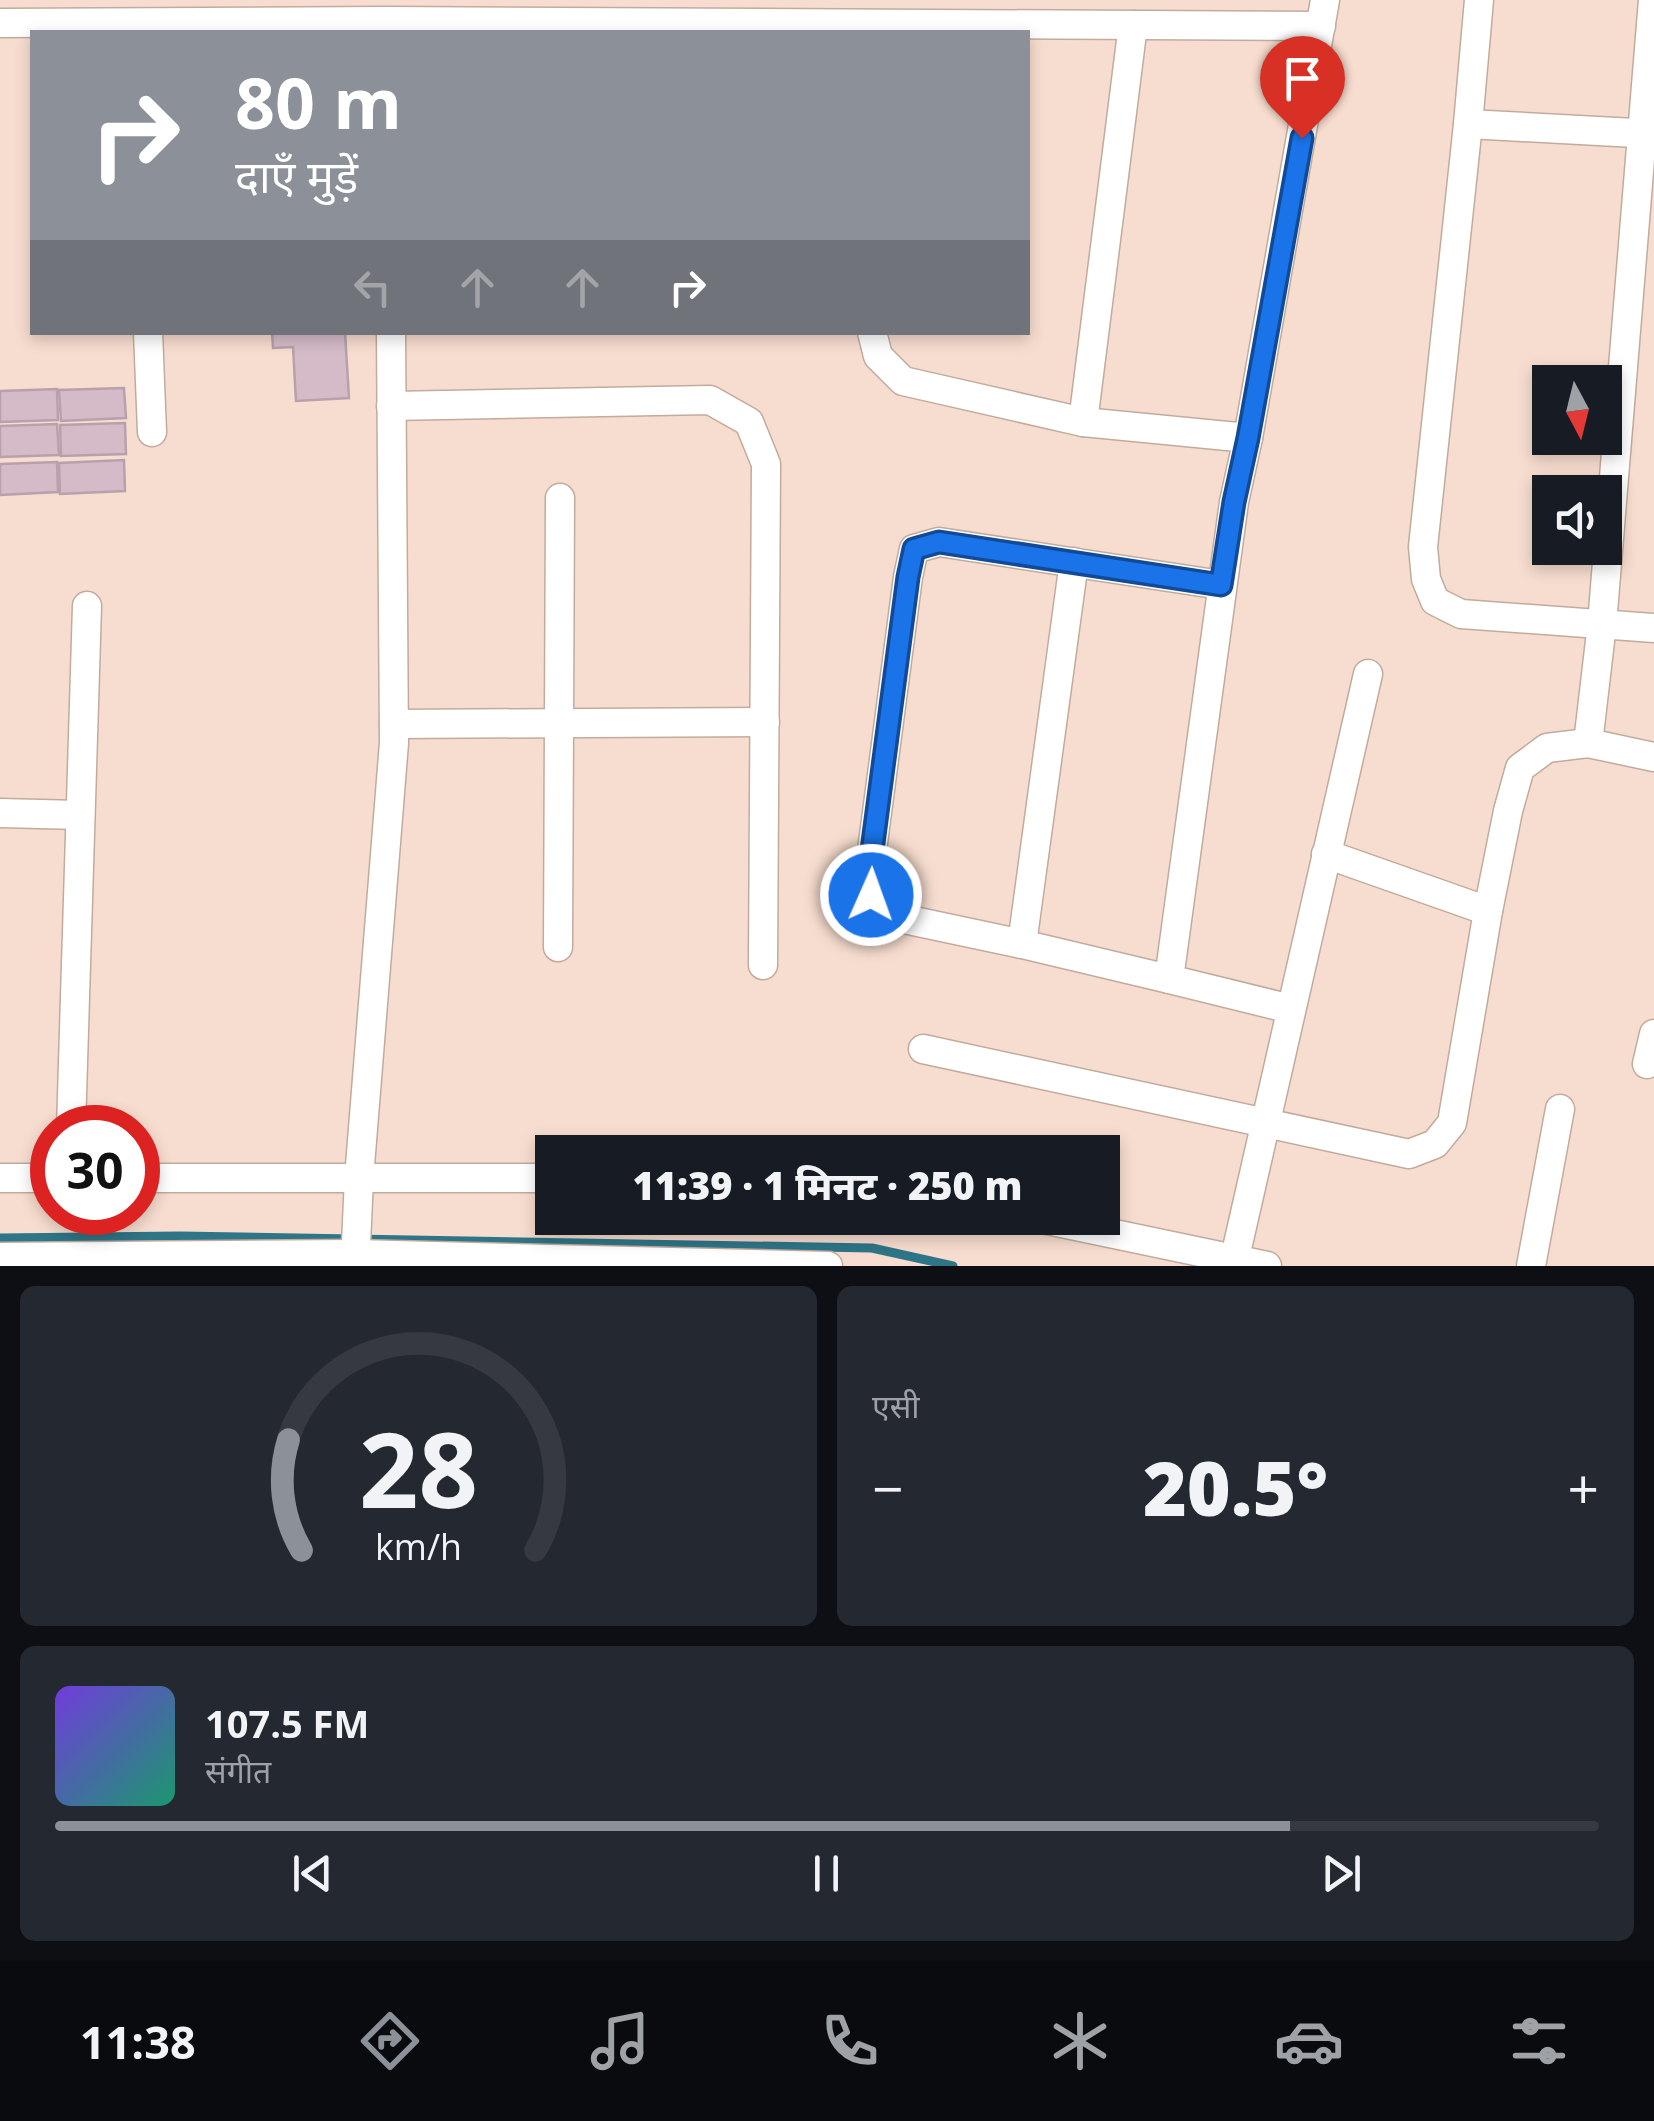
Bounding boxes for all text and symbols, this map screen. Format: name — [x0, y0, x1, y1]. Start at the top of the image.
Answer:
pin — [1260, 36, 1345, 139]
icon: arrive — [1275, 51, 1330, 106]
text: 80 m — [235, 54, 402, 150]
icon: right — [70, 70, 200, 200]
text: दाएँ मुड़ें — [235, 145, 358, 206]
icon: left — [345, 260, 400, 315]
icon: ahead — [450, 260, 505, 315]
icon: ahead — [555, 260, 610, 315]
icon: right — [660, 260, 715, 315]
north arrow — [1532, 365, 1622, 455]
map controls — [1532, 365, 1622, 565]
button: sound — [1532, 475, 1622, 565]
position arrow — [819, 843, 923, 947]
speed limit sign: 30 — [30, 1105, 160, 1235]
text: 11:39 · 1 मिनट · 250 m — [632, 1159, 1023, 1211]
text: एसी — [872, 1384, 920, 1427]
text: 28 — [359, 1397, 478, 1538]
text: 20.5° — [1143, 1436, 1328, 1538]
text: − — [872, 1450, 903, 1525]
text: + — [1568, 1450, 1599, 1525]
text: km/h — [375, 1522, 462, 1570]
text: 107.5 FM — [205, 1697, 369, 1749]
text: संगीत — [205, 1749, 271, 1792]
icon: previous — [285, 1846, 340, 1901]
icon: pause — [799, 1846, 854, 1901]
icon: next — [1314, 1846, 1369, 1901]
icon: directions — [355, 2006, 425, 2076]
icon: music — [585, 2006, 655, 2076]
icon: phone — [815, 2006, 885, 2076]
icon: climate — [1045, 2006, 1115, 2076]
icon: car — [1274, 2006, 1344, 2076]
icon: filters — [1504, 2006, 1574, 2076]
text: 11:38 — [80, 2011, 196, 2072]

